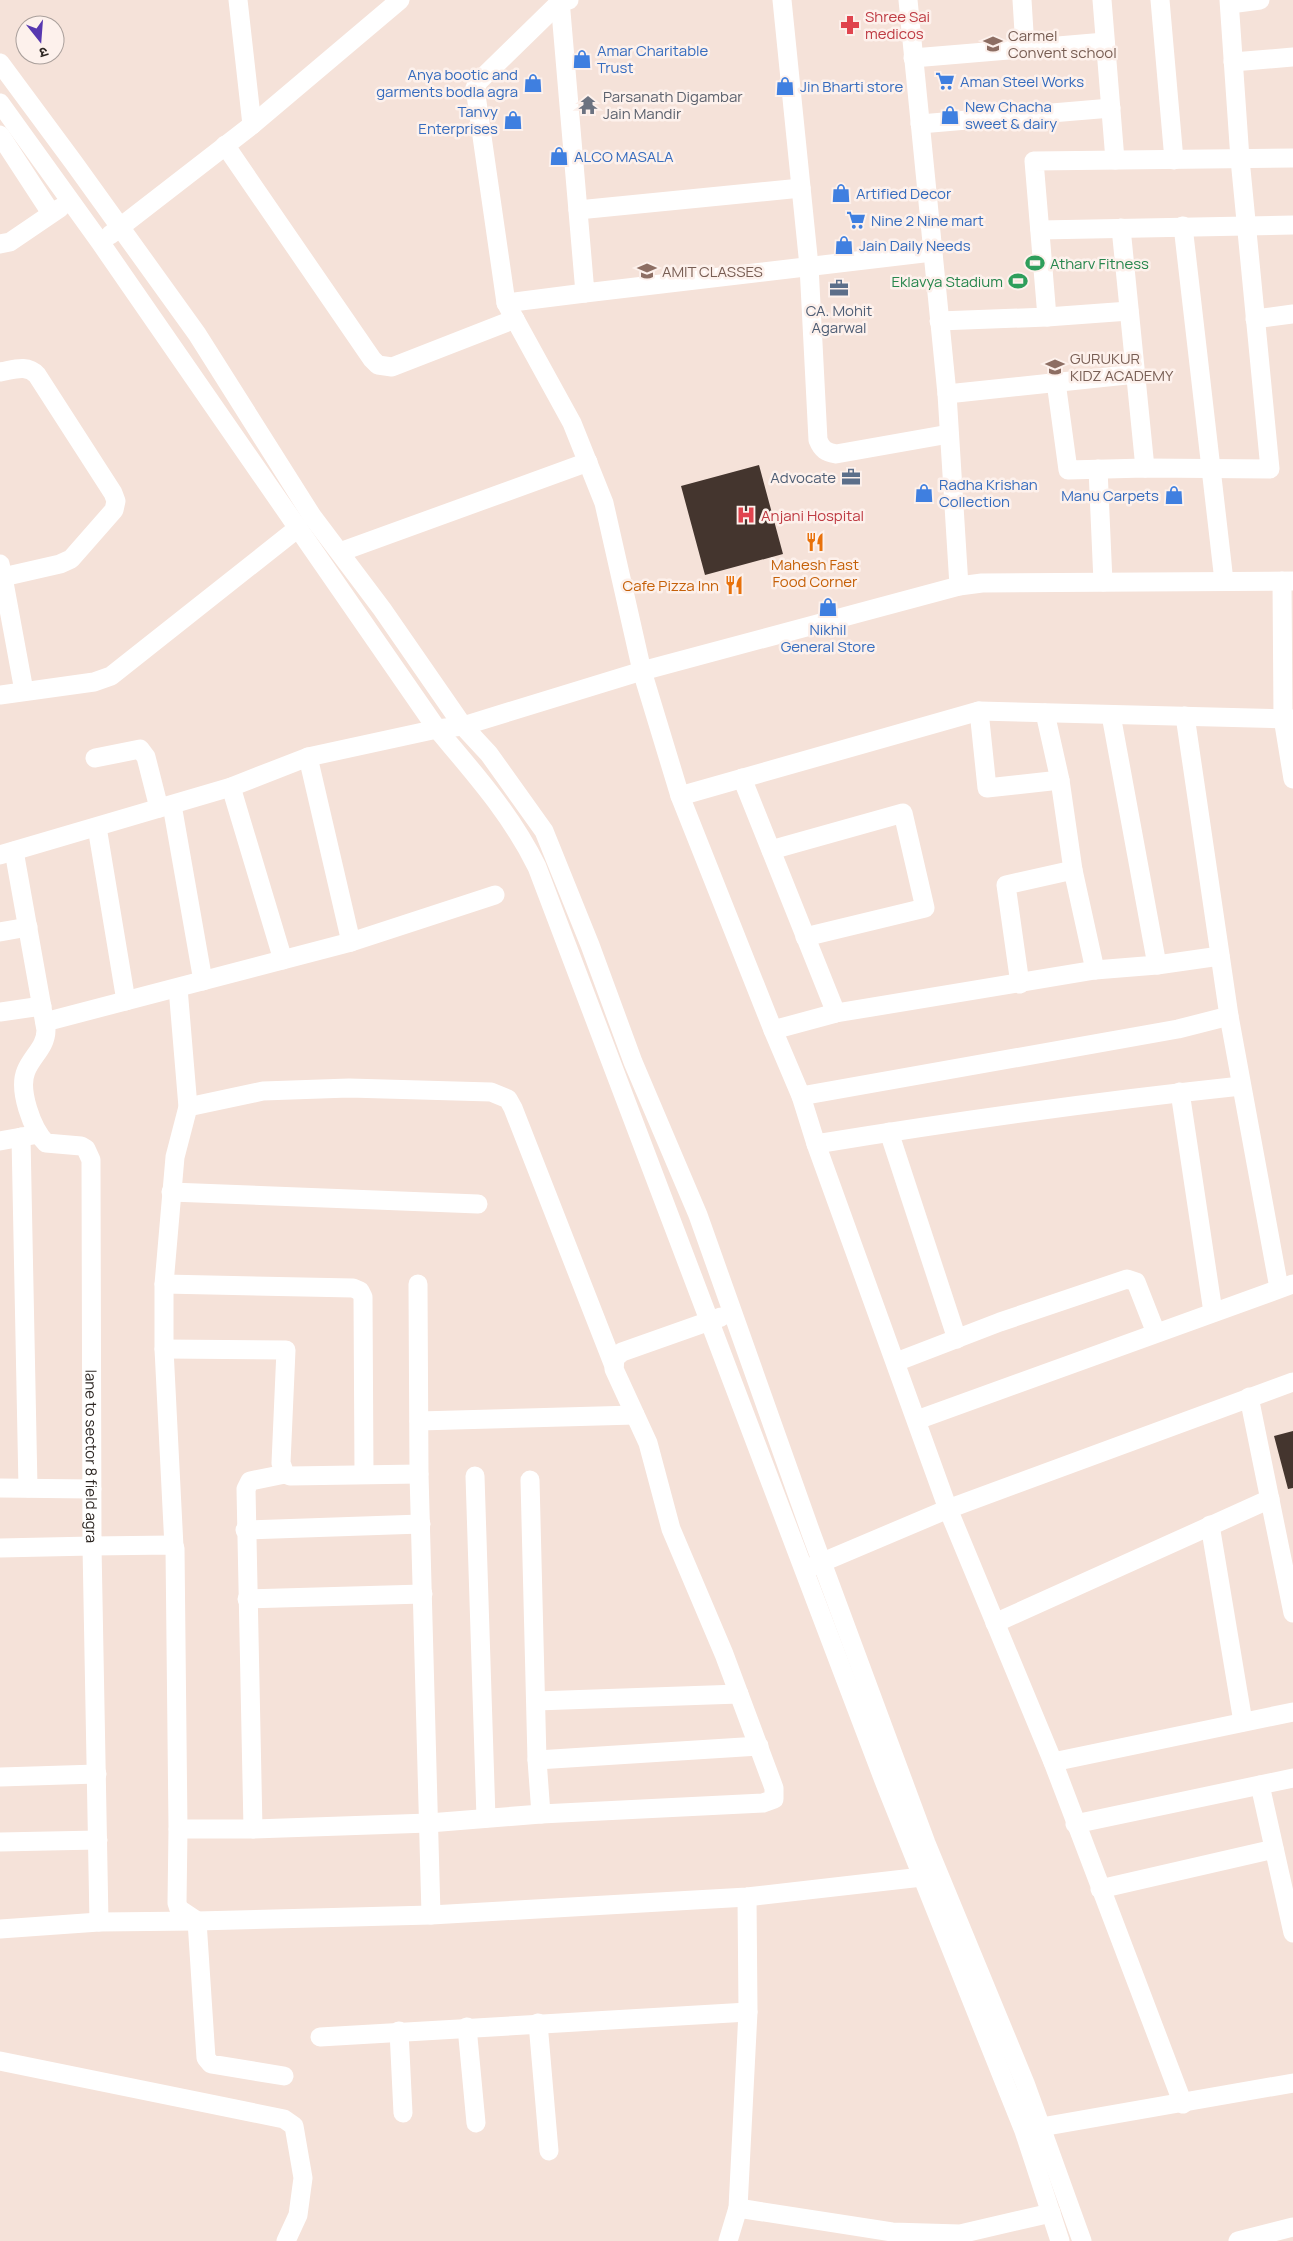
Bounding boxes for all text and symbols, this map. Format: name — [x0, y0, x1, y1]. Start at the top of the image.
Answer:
place label: Shree Sai medicos — [865, 6, 930, 44]
pharmacy icon: Shree Sai medicos — [839, 14, 861, 36]
north arrow — [15, 15, 65, 65]
place label: Carmel Convent school — [1008, 25, 1117, 63]
school or university icon: Carmel Convent school — [982, 33, 1004, 55]
place label: Amar Charitable Trust — [597, 40, 709, 78]
text: उ — [36, 43, 51, 63]
shop icon: Amar Charitable Trust — [571, 48, 593, 70]
place label: Anya bootic and garments bodla agra — [376, 64, 518, 102]
supermarket icon: Aman Steel Works — [934, 70, 956, 92]
place label: Aman Steel Works — [960, 71, 1084, 92]
shop icon: Anya bootic and garments bodla agra — [522, 72, 544, 94]
shop icon: Jin Bharti store — [774, 75, 796, 97]
place label: Jin Bharti store — [800, 76, 903, 97]
place label: Parsanath Digambar Jain Mandir — [603, 86, 743, 124]
temple icon: Parsanath Digambar Jain Mandir — [577, 94, 599, 116]
place label: New Chacha sweet & dairy — [965, 96, 1057, 134]
place label: Tanvy Enterprises — [418, 101, 498, 139]
shop icon: New Chacha sweet & dairy — [939, 104, 961, 126]
shop icon: Tanvy Enterprises — [502, 109, 524, 131]
shop icon: ALCO MASALA — [548, 145, 570, 167]
place label: ALCO MASALA — [574, 146, 674, 167]
shop icon: Artified Decor — [830, 182, 852, 204]
place label: Artified Decor — [856, 183, 952, 204]
supermarket icon: Nine 2 Nine mart — [845, 209, 867, 231]
place label: Nine 2 Nine mart — [871, 210, 984, 231]
shop icon: Jain Daily Needs — [833, 234, 855, 256]
place label: Jain Daily Needs — [859, 235, 971, 256]
sports icon: Atharv Fitness — [1024, 252, 1046, 274]
place label: Atharv Fitness — [1050, 253, 1149, 274]
school or university icon: AMIT CLASSES — [636, 260, 658, 282]
place label: AMIT CLASSES — [662, 261, 763, 282]
sports icon: Eklavya Stadium — [1007, 270, 1029, 292]
place label: Eklavya Stadium — [891, 271, 1003, 292]
office icon: CA. Mohit Agarwal — [828, 277, 850, 299]
place label: CA. Mohit Agarwal — [806, 300, 872, 338]
place label: GURUKUR KIDZ ACADEMY — [1070, 348, 1174, 386]
school or university icon: GURUKUR KIDZ ACADEMY — [1044, 356, 1066, 378]
office icon: Advocate — [840, 466, 862, 488]
place label: Advocate — [770, 467, 836, 488]
place label: Radha Krishan Collection — [939, 474, 1038, 512]
shop icon: Radha Krishan Collection — [913, 482, 935, 504]
shop icon: Manu Carpets — [1163, 484, 1185, 506]
place label: Manu Carpets — [1061, 485, 1159, 506]
hospital icon: Anjani Hospital — [735, 504, 757, 526]
place label: Anjani Hospital — [761, 505, 864, 526]
restaurant icon: Mahesh Fast Food Corner — [804, 531, 826, 553]
place label: Mahesh Fast Food Corner — [771, 554, 859, 592]
restaurant icon: Cafe Pizza Inn — [723, 574, 745, 596]
place label: Cafe Pizza Inn — [622, 575, 719, 596]
shop icon: Nikhil General Store — [817, 596, 839, 618]
place label: Nikhil General Store — [781, 619, 875, 657]
street label: lane to sector 8 field agra — [81, 1369, 102, 1543]

